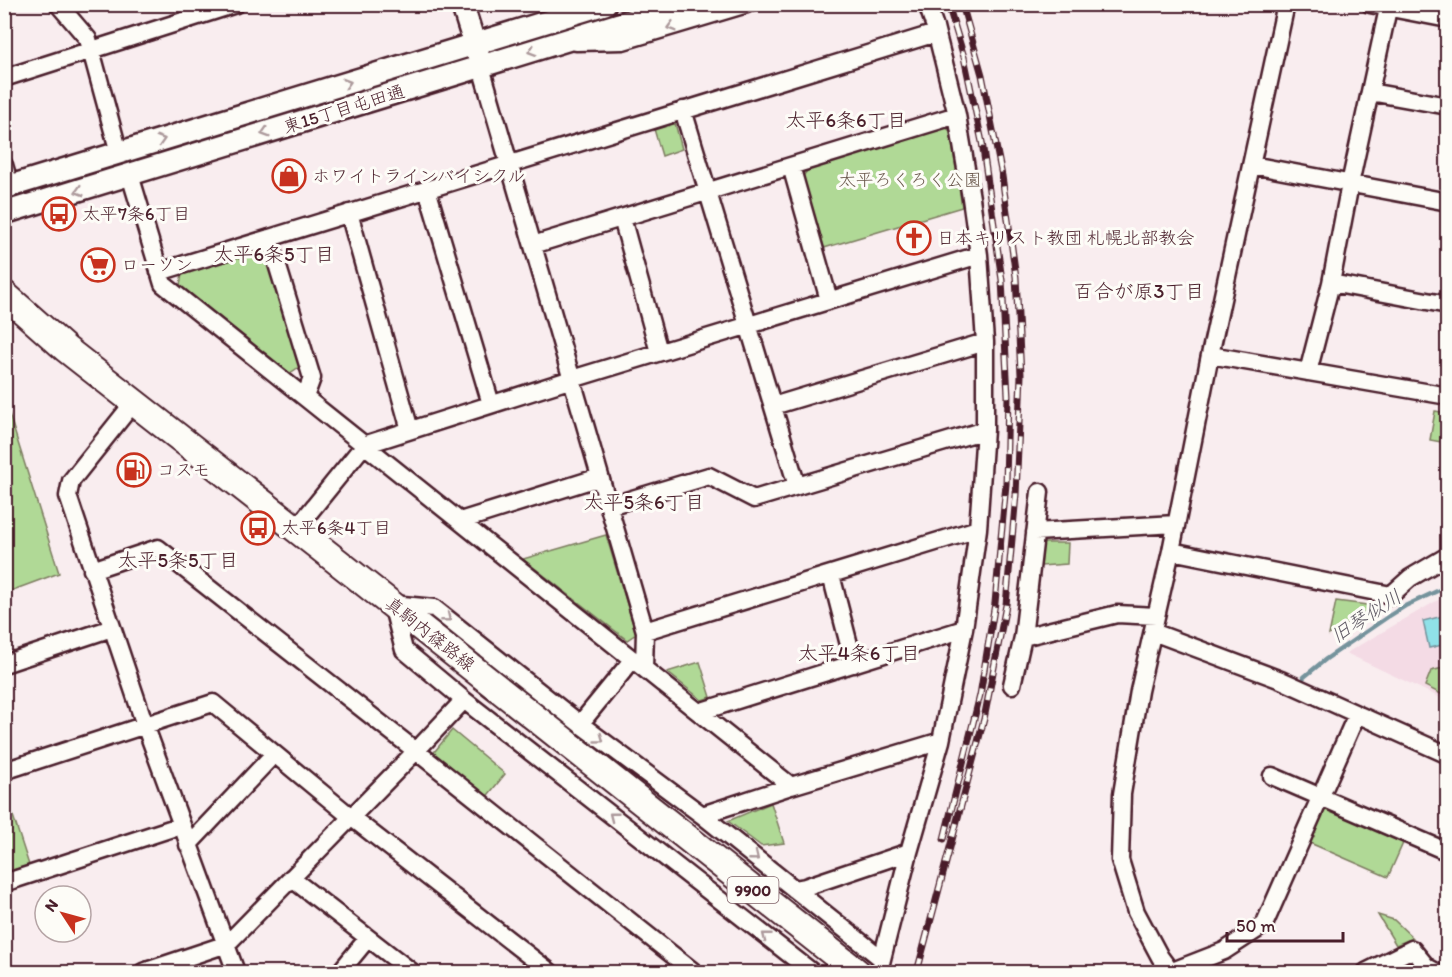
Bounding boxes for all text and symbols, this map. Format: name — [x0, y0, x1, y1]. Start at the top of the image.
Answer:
one-way arrow — [666, 20, 677, 32]
one-way arrow — [527, 44, 538, 56]
one-way arrow — [341, 78, 352, 90]
street label: 東15丁目屯田通 — [281, 80, 407, 138]
district label: 太平6条6丁目 — [785, 108, 907, 132]
one-way arrow — [260, 126, 271, 138]
one-way arrow — [155, 135, 166, 147]
shop icon: ホワイトラインバイシクル — [271, 158, 307, 194]
place label: ホワイトラインバイシクル — [312, 165, 525, 187]
park label: 太平ろくろく公園 — [838, 169, 982, 191]
one-way arrow — [74, 184, 85, 196]
bus stop icon: 太平7条6丁目 — [41, 196, 77, 232]
place label: 太平7条6丁目 — [82, 203, 190, 225]
church icon: 日本キリスト教団 札幌北部教会 — [896, 220, 932, 256]
place label: 日本キリスト教団 札幌北部教会 — [937, 227, 1195, 249]
district label: 太平6条5丁目 — [213, 242, 335, 266]
supermarket icon: ローソン — [80, 247, 116, 283]
place label: ローソン — [121, 254, 193, 276]
district label: 百合が原3丁目 — [1074, 279, 1204, 303]
fuel station icon: コスモ — [116, 452, 152, 488]
place label: コスモ — [157, 459, 210, 481]
district label: 太平5条6丁目 — [583, 490, 705, 514]
bus stop icon: 太平6条4丁目 — [240, 510, 276, 546]
place label: 太平6条4丁目 — [281, 517, 391, 539]
district label: 太平5条5丁目 — [118, 548, 239, 572]
water label: 旧琴似川 — [1326, 584, 1406, 648]
street label: 真駒内篠路線 — [381, 592, 479, 676]
one-way arrow — [440, 610, 451, 621]
district label: 太平4条6丁目 — [798, 641, 920, 665]
one-way arrow — [593, 732, 604, 743]
one-way arrow — [608, 813, 619, 824]
one-way arrow — [748, 850, 759, 861]
road number: 9900 — [728, 877, 778, 903]
north arrow — [33, 884, 93, 944]
text: N — [40, 896, 62, 915]
scale bar — [1227, 905, 1342, 943]
text: 50 m — [1236, 915, 1276, 937]
one-way arrow — [762, 933, 773, 944]

